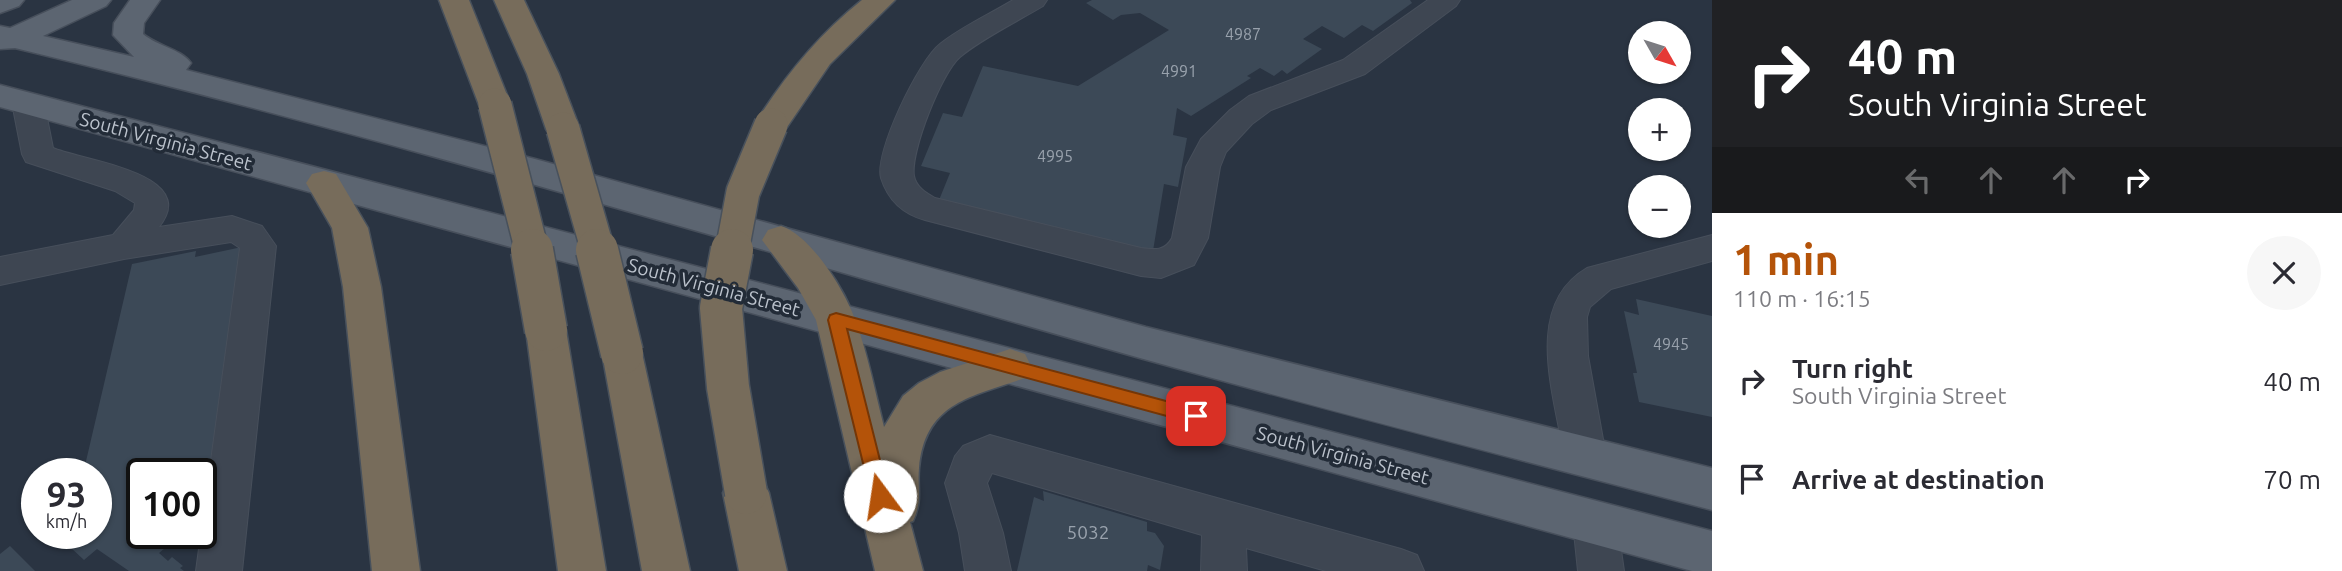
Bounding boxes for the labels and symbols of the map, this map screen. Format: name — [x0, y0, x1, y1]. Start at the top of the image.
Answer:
north arrow — [1628, 21, 1690, 84]
house number: 4987 — [1225, 25, 1261, 43]
house number: 4991 — [1161, 62, 1197, 80]
street label: South Virginia Street — [78, 107, 255, 175]
house number: 4995 — [1037, 147, 1073, 165]
street label: South Virginia Street — [626, 253, 803, 321]
house number: 4945 — [1653, 335, 1689, 353]
pin — [1166, 386, 1226, 446]
street label: South Virginia Street — [1255, 421, 1432, 489]
speed limit sign: 100 — [126, 458, 217, 549]
position arrow — [843, 459, 917, 533]
house number: 5032 — [1067, 521, 1109, 543]

